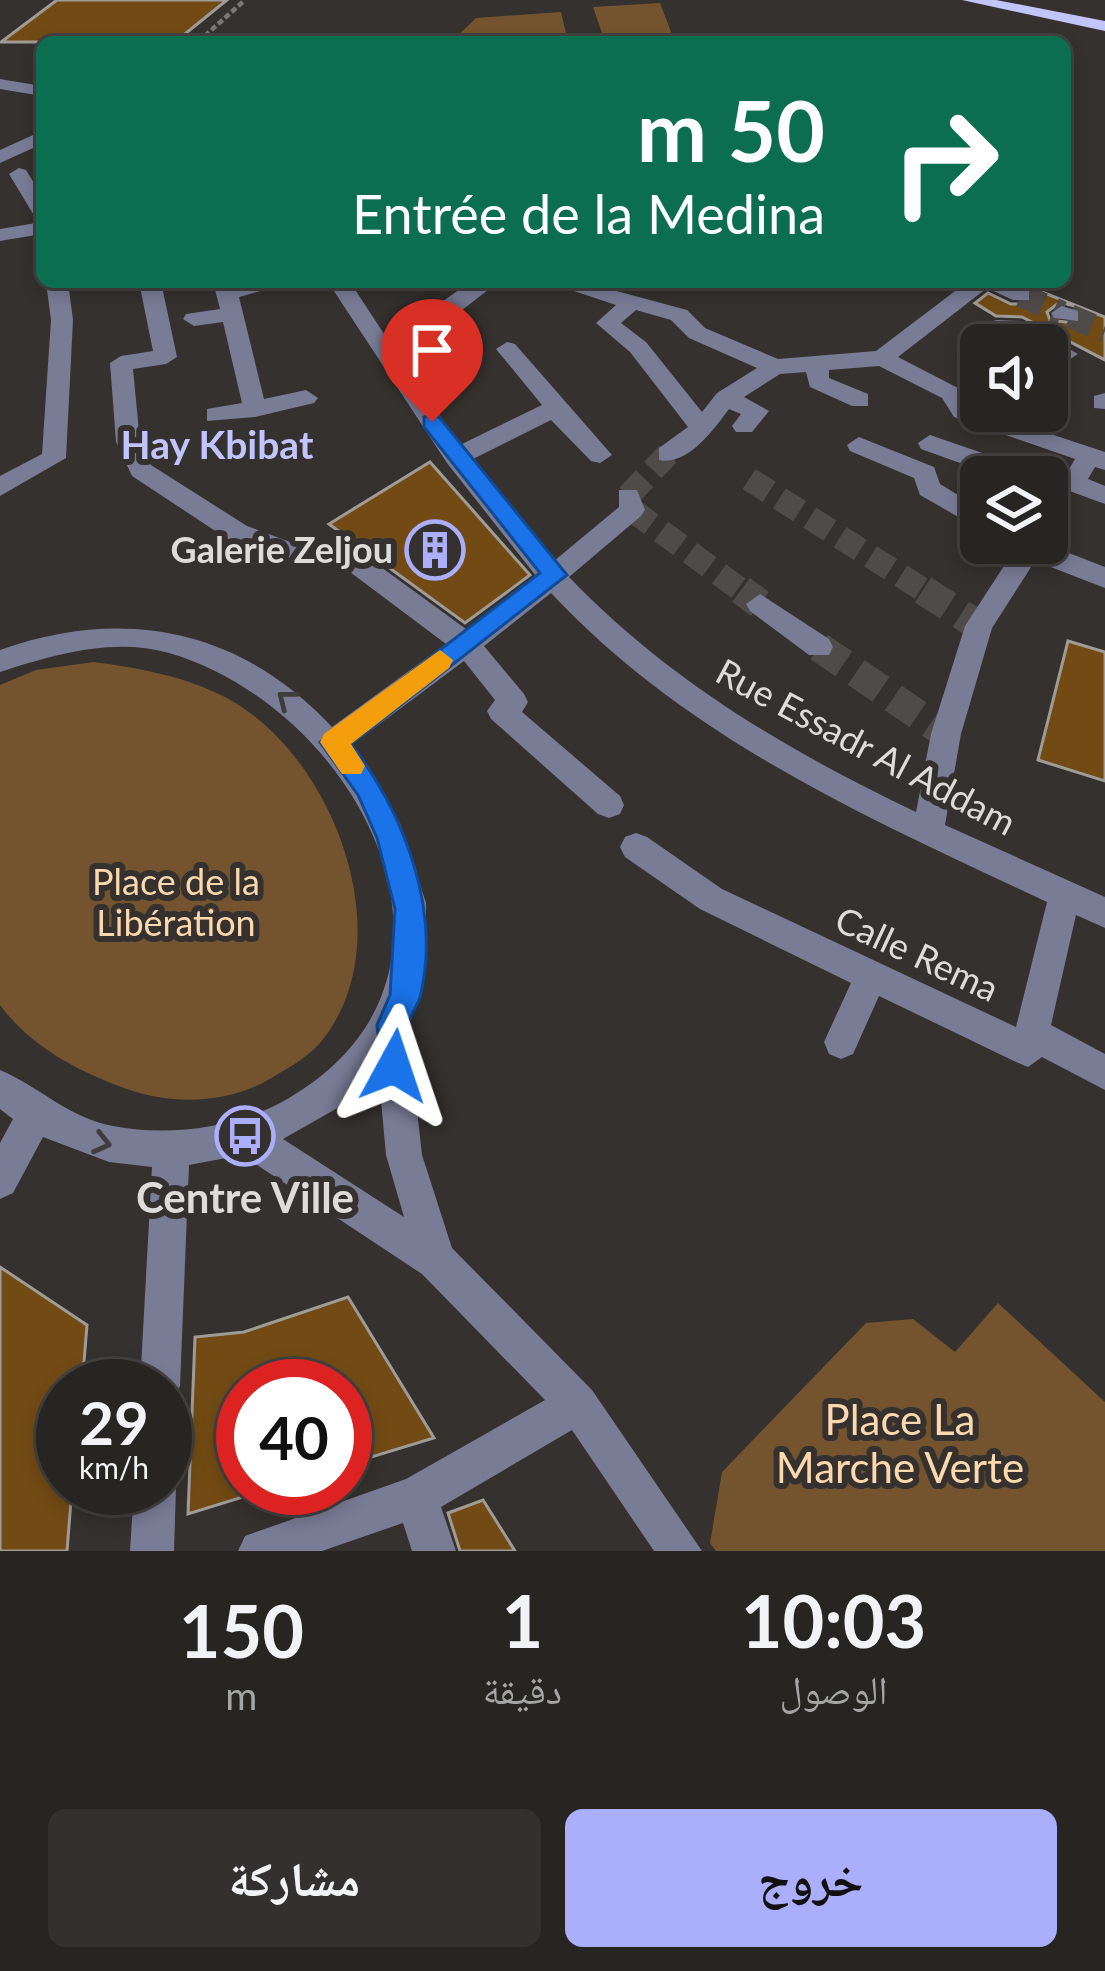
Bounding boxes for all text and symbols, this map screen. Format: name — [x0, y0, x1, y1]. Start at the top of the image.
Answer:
text: 50 m — [637, 79, 825, 180]
icon: right — [867, 84, 1023, 240]
text: Entrée de la Medina — [352, 181, 825, 246]
pin — [381, 299, 483, 422]
icon: arrive — [399, 317, 465, 383]
map controls — [960, 324, 1068, 564]
button: sound — [960, 324, 1068, 432]
district label: Hay Kbibat — [121, 421, 314, 467]
button: layers — [960, 456, 1068, 564]
building icon: Galerie Zeljou — [404, 519, 466, 581]
place label: Galerie Zeljou — [171, 527, 393, 571]
street label: Rue Essadr Al Addam — [709, 649, 1024, 844]
one-way arrow — [278, 692, 300, 713]
park label: Place de la Libération — [92, 859, 260, 944]
street label: Calle Rema — [829, 896, 1006, 1010]
position arrow — [331, 1003, 457, 1129]
bus stop icon: Centre Ville — [214, 1105, 276, 1167]
one-way arrow — [91, 1129, 112, 1154]
place label: Centre Ville — [136, 1172, 354, 1222]
speed limit sign: 40 — [216, 1359, 372, 1515]
text: 29 — [79, 1386, 149, 1458]
park label: Place La Marche Verte — [776, 1394, 1024, 1492]
text: km/h — [79, 1449, 149, 1485]
text: 1 — [501, 1577, 543, 1663]
text: 10:03 — [741, 1577, 926, 1663]
text: 150 — [179, 1587, 304, 1673]
text: دقيقة — [483, 1666, 562, 1712]
text: الوصول — [780, 1666, 887, 1712]
text: m — [225, 1672, 257, 1718]
button: مشاركة — [48, 1809, 541, 1947]
button: خروج — [565, 1809, 1057, 1947]

